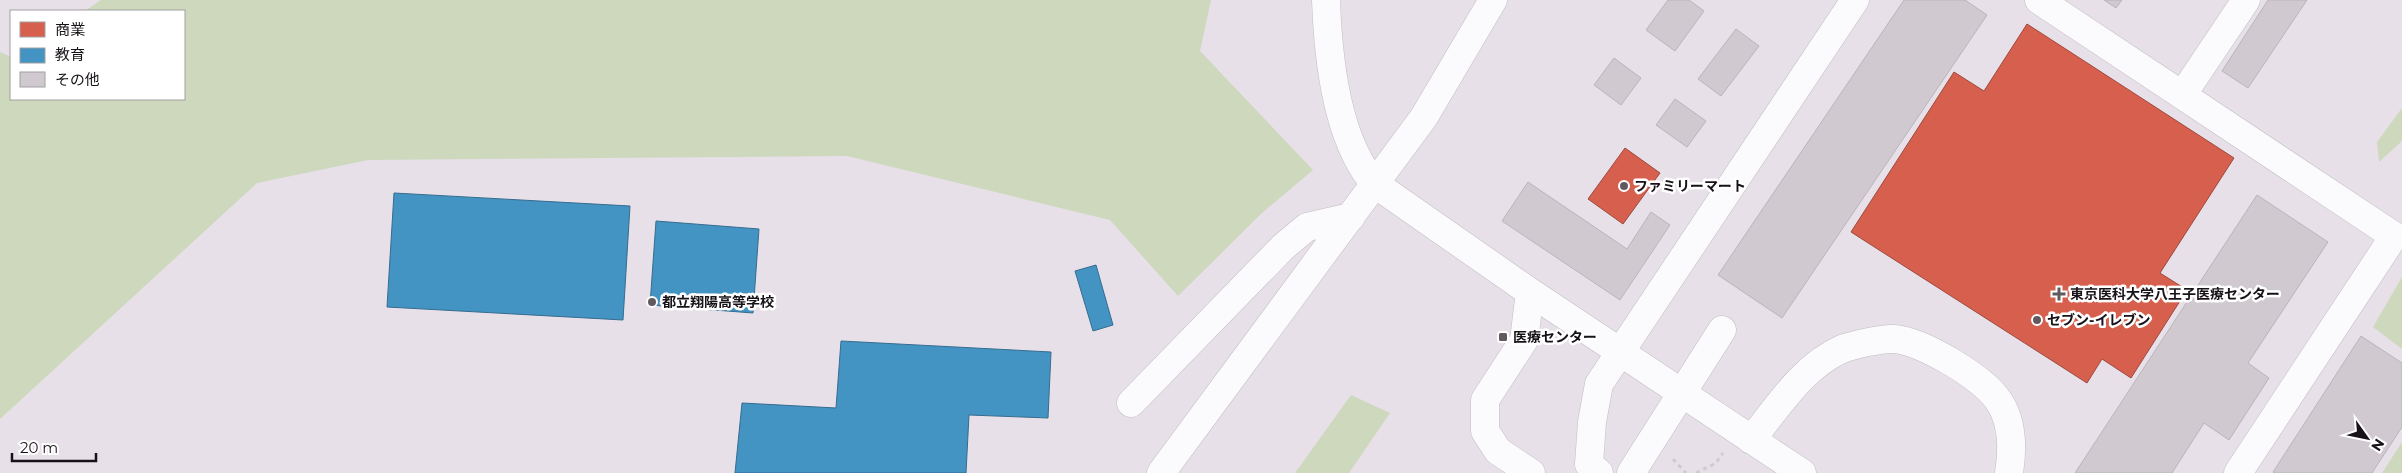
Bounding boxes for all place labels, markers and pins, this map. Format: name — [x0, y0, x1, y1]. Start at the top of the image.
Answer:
place label: ファミリーマート — [1634, 177, 1746, 195]
marker: ファミリーマート — [1618, 180, 1630, 192]
place label: 東京医科大学八王子医療センター — [2070, 285, 2280, 303]
marker: 東京医科大学八王子医療センター — [2052, 287, 2066, 301]
place label: 都立翔陽高等学校 — [662, 293, 774, 311]
marker: 都立翔陽高等学校 — [646, 296, 658, 308]
place label: セブン-イレブン — [2047, 311, 2150, 329]
marker: セブン-イレブン — [2031, 314, 2043, 326]
place label: 医療センター — [1513, 328, 1597, 346]
marker: 医療センター — [1497, 331, 1509, 343]

